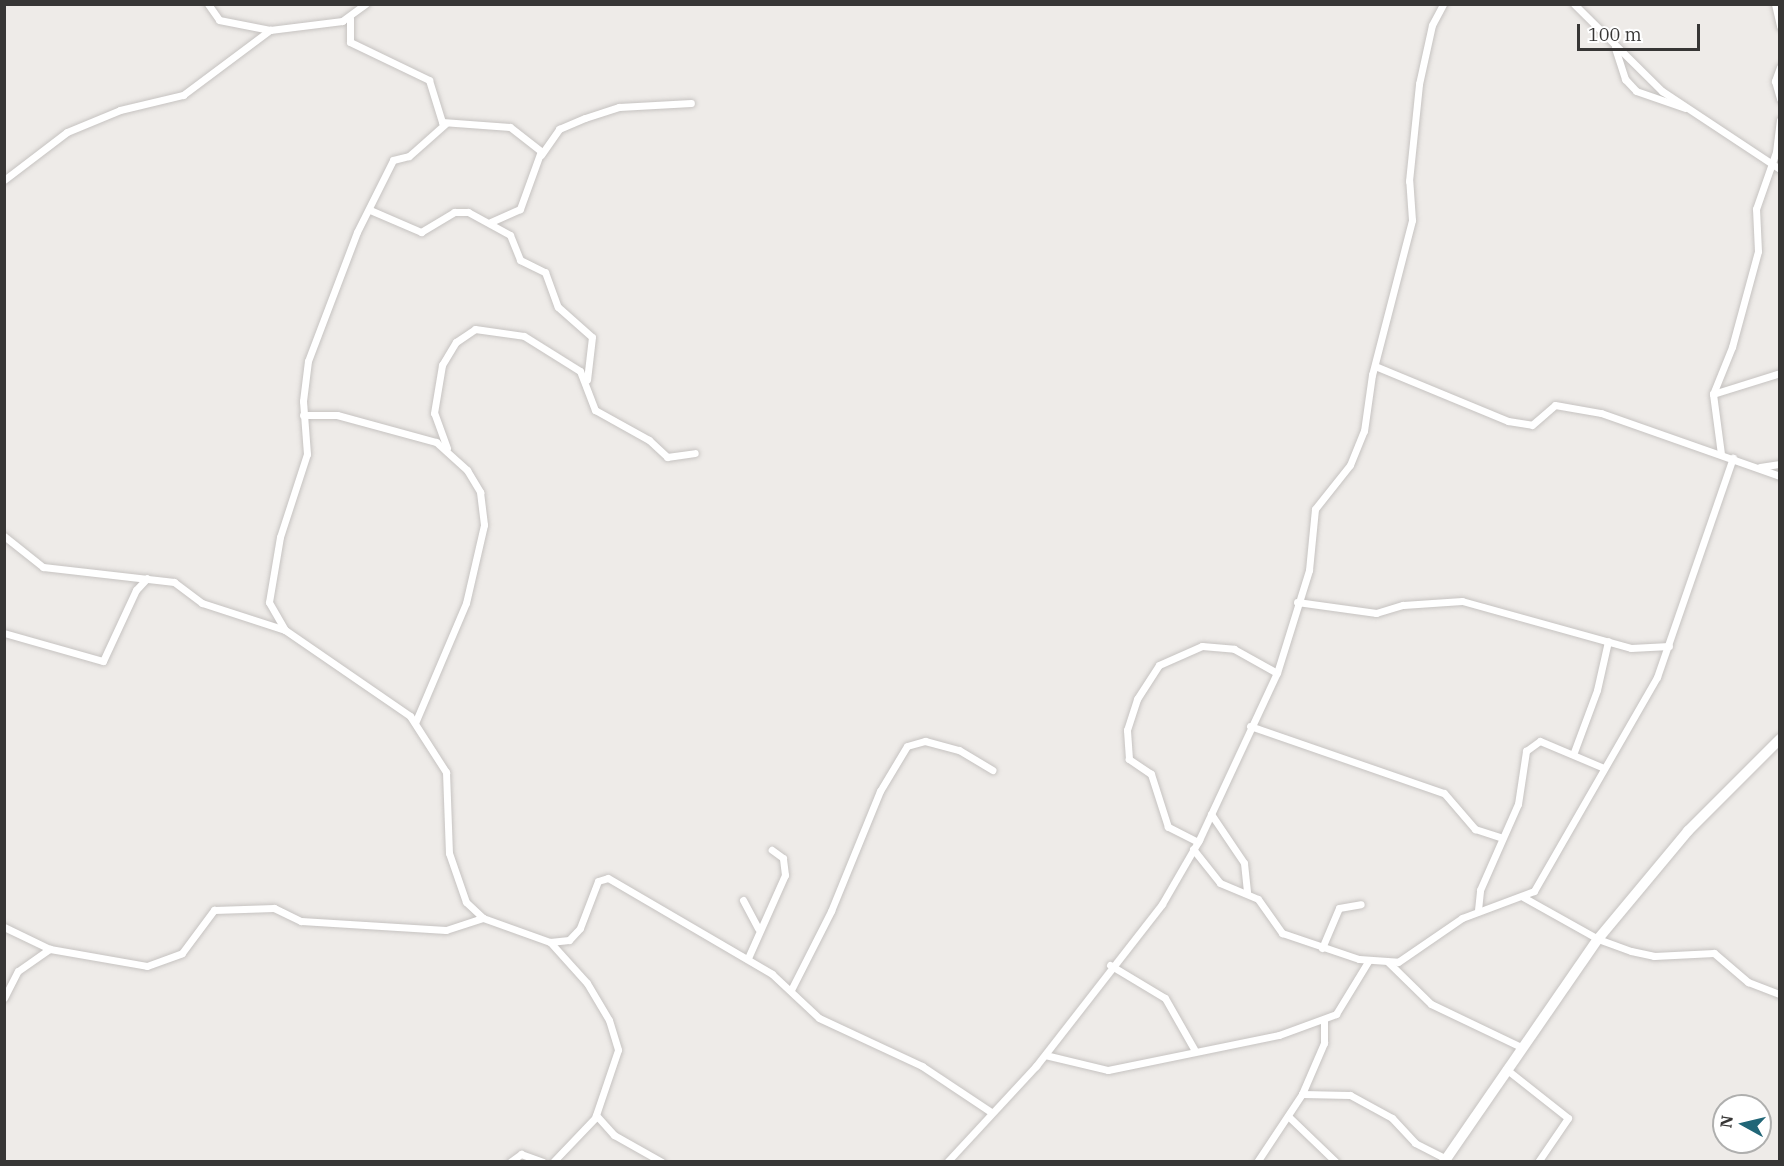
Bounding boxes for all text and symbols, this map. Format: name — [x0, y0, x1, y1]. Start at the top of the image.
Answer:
scale bar — [1580, 12, 1703, 50]
text: 100 m — [1588, 23, 1642, 46]
north arrow — [1712, 1094, 1772, 1154]
text: N — [1715, 1114, 1737, 1129]

